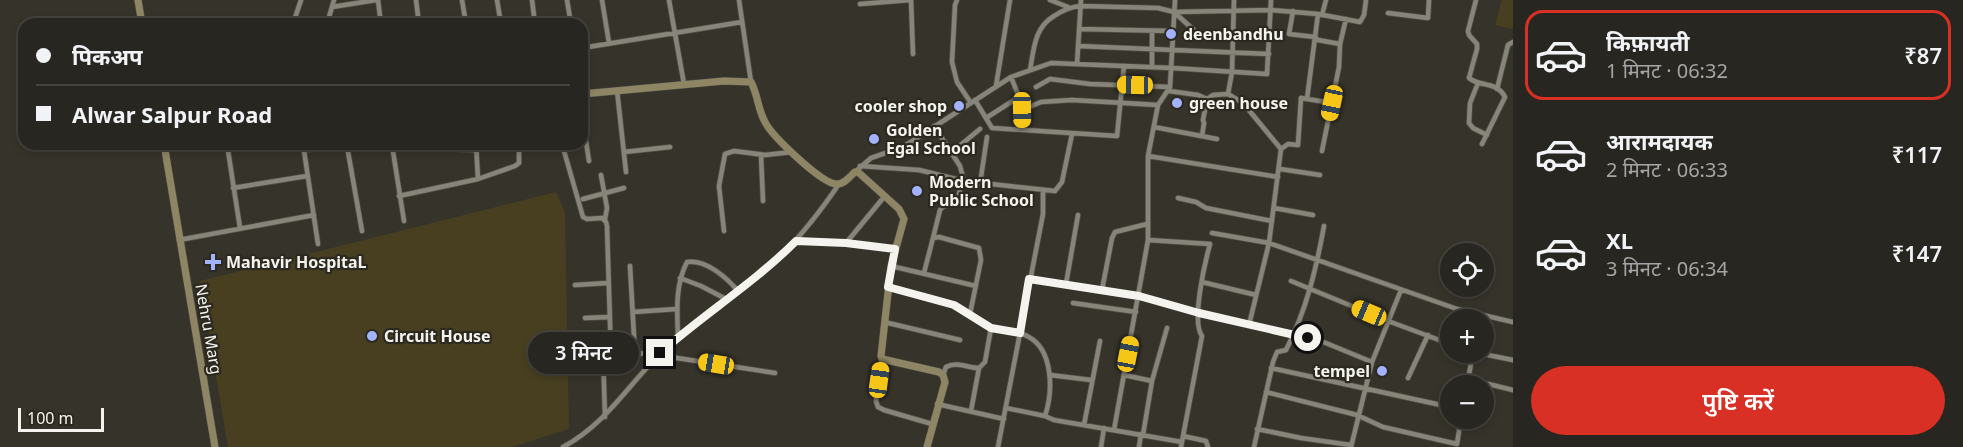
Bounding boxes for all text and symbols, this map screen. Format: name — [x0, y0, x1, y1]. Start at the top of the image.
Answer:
place label: deenbandhu — [1183, 23, 1284, 45]
marker: deenbandhu — [1164, 27, 1178, 41]
text: किफ़ायती — [1606, 27, 1690, 57]
icon: car — [1534, 28, 1588, 82]
text: ₹87 — [1904, 40, 1942, 70]
text: पिकअप — [72, 41, 143, 71]
text: 1 मिनट · 06:32 — [1606, 57, 1728, 84]
car — [1117, 76, 1153, 94]
car — [1319, 84, 1345, 122]
car — [1013, 92, 1031, 128]
place label: green house — [1189, 92, 1288, 114]
place label: cooler shop — [855, 95, 947, 117]
marker: green house — [1170, 96, 1184, 110]
text: Alwar Salpur Road — [72, 99, 272, 129]
marker: cooler shop — [952, 99, 966, 113]
place label: Golden Egal School — [886, 119, 976, 159]
text: आरामदायक — [1606, 126, 1713, 156]
icon: car — [1534, 127, 1588, 181]
marker: Golden Egal School — [867, 132, 881, 146]
text: ₹117 — [1892, 139, 1942, 169]
text: 2 मिनट · 06:33 — [1606, 156, 1728, 183]
place label: Modern Public School — [929, 171, 1034, 211]
marker: Modern Public School — [910, 184, 924, 198]
text: XL — [1606, 225, 1633, 255]
icon: car — [1534, 226, 1588, 280]
text: ₹147 — [1892, 238, 1942, 268]
map controls — [1440, 243, 1494, 429]
button: locate — [1440, 243, 1494, 297]
place label: Mahavir HospitaL — [226, 251, 367, 273]
marker: Mahavir HospitaL — [204, 253, 222, 271]
text: 3 मिनट · 06:34 — [1606, 255, 1728, 282]
street label: Nehru Marg — [190, 282, 228, 376]
car — [1349, 298, 1389, 328]
button: + — [1440, 309, 1494, 363]
route start — [1294, 324, 1321, 351]
place label: Circuit House — [384, 325, 491, 347]
marker: Circuit House — [365, 329, 379, 343]
callout: 3 मिनट — [528, 332, 639, 374]
car — [1116, 335, 1140, 373]
text: 3 मिनट — [555, 339, 612, 366]
route end — [646, 339, 673, 366]
car — [697, 352, 735, 376]
place label: tempel — [1313, 360, 1370, 382]
car — [868, 361, 890, 399]
marker: tempel — [1375, 364, 1389, 378]
button: पुष्टि करें — [1531, 366, 1945, 435]
button: − — [1440, 375, 1494, 429]
scale bar — [18, 405, 104, 432]
text: 100 m — [27, 407, 74, 429]

